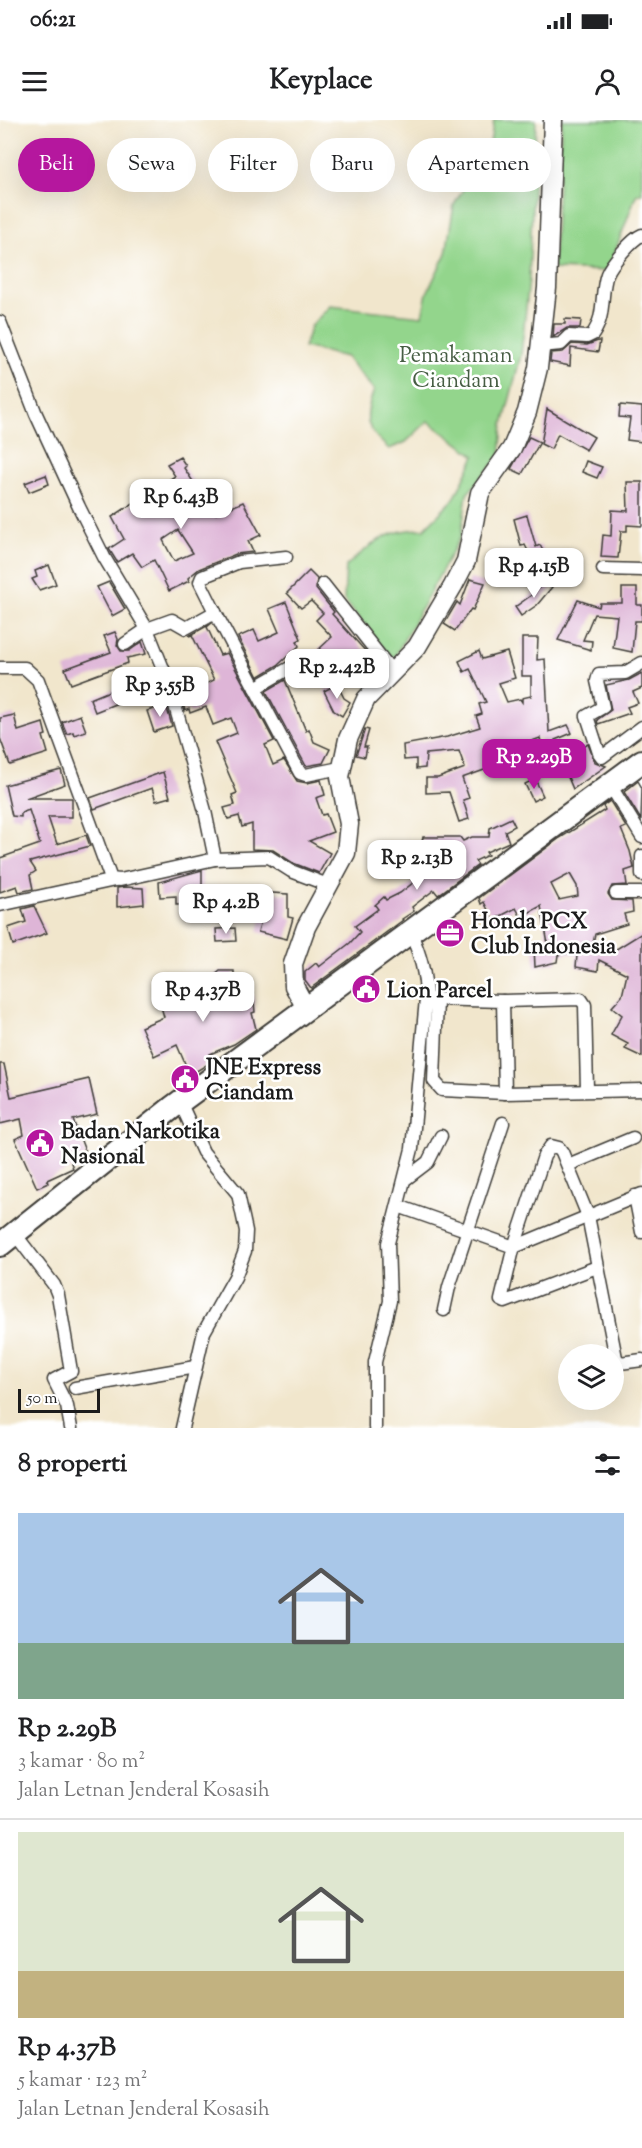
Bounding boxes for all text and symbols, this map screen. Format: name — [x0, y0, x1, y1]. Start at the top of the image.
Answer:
text: 06:21 — [30, 5, 76, 37]
text: Keyplace — [269, 62, 373, 101]
icon: menu — [18, 65, 51, 98]
icon: person — [591, 65, 624, 98]
chip: Beli — [18, 138, 95, 192]
chip: Sewa — [107, 138, 196, 192]
chip: Filter — [208, 138, 298, 192]
chip: Baru — [310, 138, 395, 192]
chip: Apartemen — [407, 138, 551, 192]
park label: Pemakaman Ciandam — [399, 341, 513, 398]
pin: Rp 6.43B — [119, 479, 243, 530]
text: Rp 6.43B — [144, 484, 218, 513]
pin: Rp 4.15B — [472, 548, 596, 599]
text: Rp 4.15B — [499, 553, 569, 582]
pin: Rp 2.42B — [275, 649, 399, 700]
text: Rp 2.42B — [299, 654, 375, 683]
pin: Rp 3.55B — [98, 667, 222, 718]
text: Rp 3.55B — [125, 672, 195, 701]
pin: Rp 2.29B — [472, 739, 596, 790]
text: Rp 2.29B — [496, 744, 572, 773]
pin: Rp 2.13B — [355, 840, 479, 891]
text: Rp 2.13B — [381, 845, 453, 874]
pin: Rp 4.2B — [171, 884, 281, 935]
text: Rp 4.2B — [193, 889, 259, 918]
place label: Honda PCX Club Indonesia — [471, 907, 617, 964]
office icon: Honda PCX Club Indonesia — [434, 917, 466, 949]
pin: Rp 4.37B — [141, 972, 265, 1023]
public building icon: Lion Parcel — [350, 973, 382, 1005]
place label: Lion Parcel — [387, 976, 493, 1008]
text: Rp 4.37B — [165, 977, 241, 1006]
place label: JNE Express Ciandam — [204, 1053, 321, 1110]
public building icon: JNE Express Ciandam — [169, 1063, 201, 1095]
place label: Badan Narkotika Nasional — [61, 1117, 221, 1174]
public building icon: Badan Narkotika Nasional — [24, 1127, 56, 1159]
map controls — [558, 1344, 624, 1410]
button: layers — [558, 1344, 624, 1410]
scale bar — [18, 1386, 100, 1414]
text: 50 m — [27, 1388, 58, 1411]
text: 8 properti — [18, 1446, 127, 1483]
icon: filters — [591, 1448, 624, 1481]
icon: home — [267, 1552, 375, 1660]
text: Rp 2.29B — [18, 1711, 116, 1748]
text: 3 kamar · 80 m² — [18, 1748, 145, 1777]
text: Jalan Letnan Jenderal Kosasih — [18, 1777, 270, 1806]
icon: home — [267, 1871, 375, 1979]
text: Rp 4.37B — [18, 2030, 116, 2067]
text: 5 kamar · 123 m² — [18, 2067, 148, 2096]
text: Jalan Letnan Jenderal Kosasih — [18, 2096, 270, 2125]

